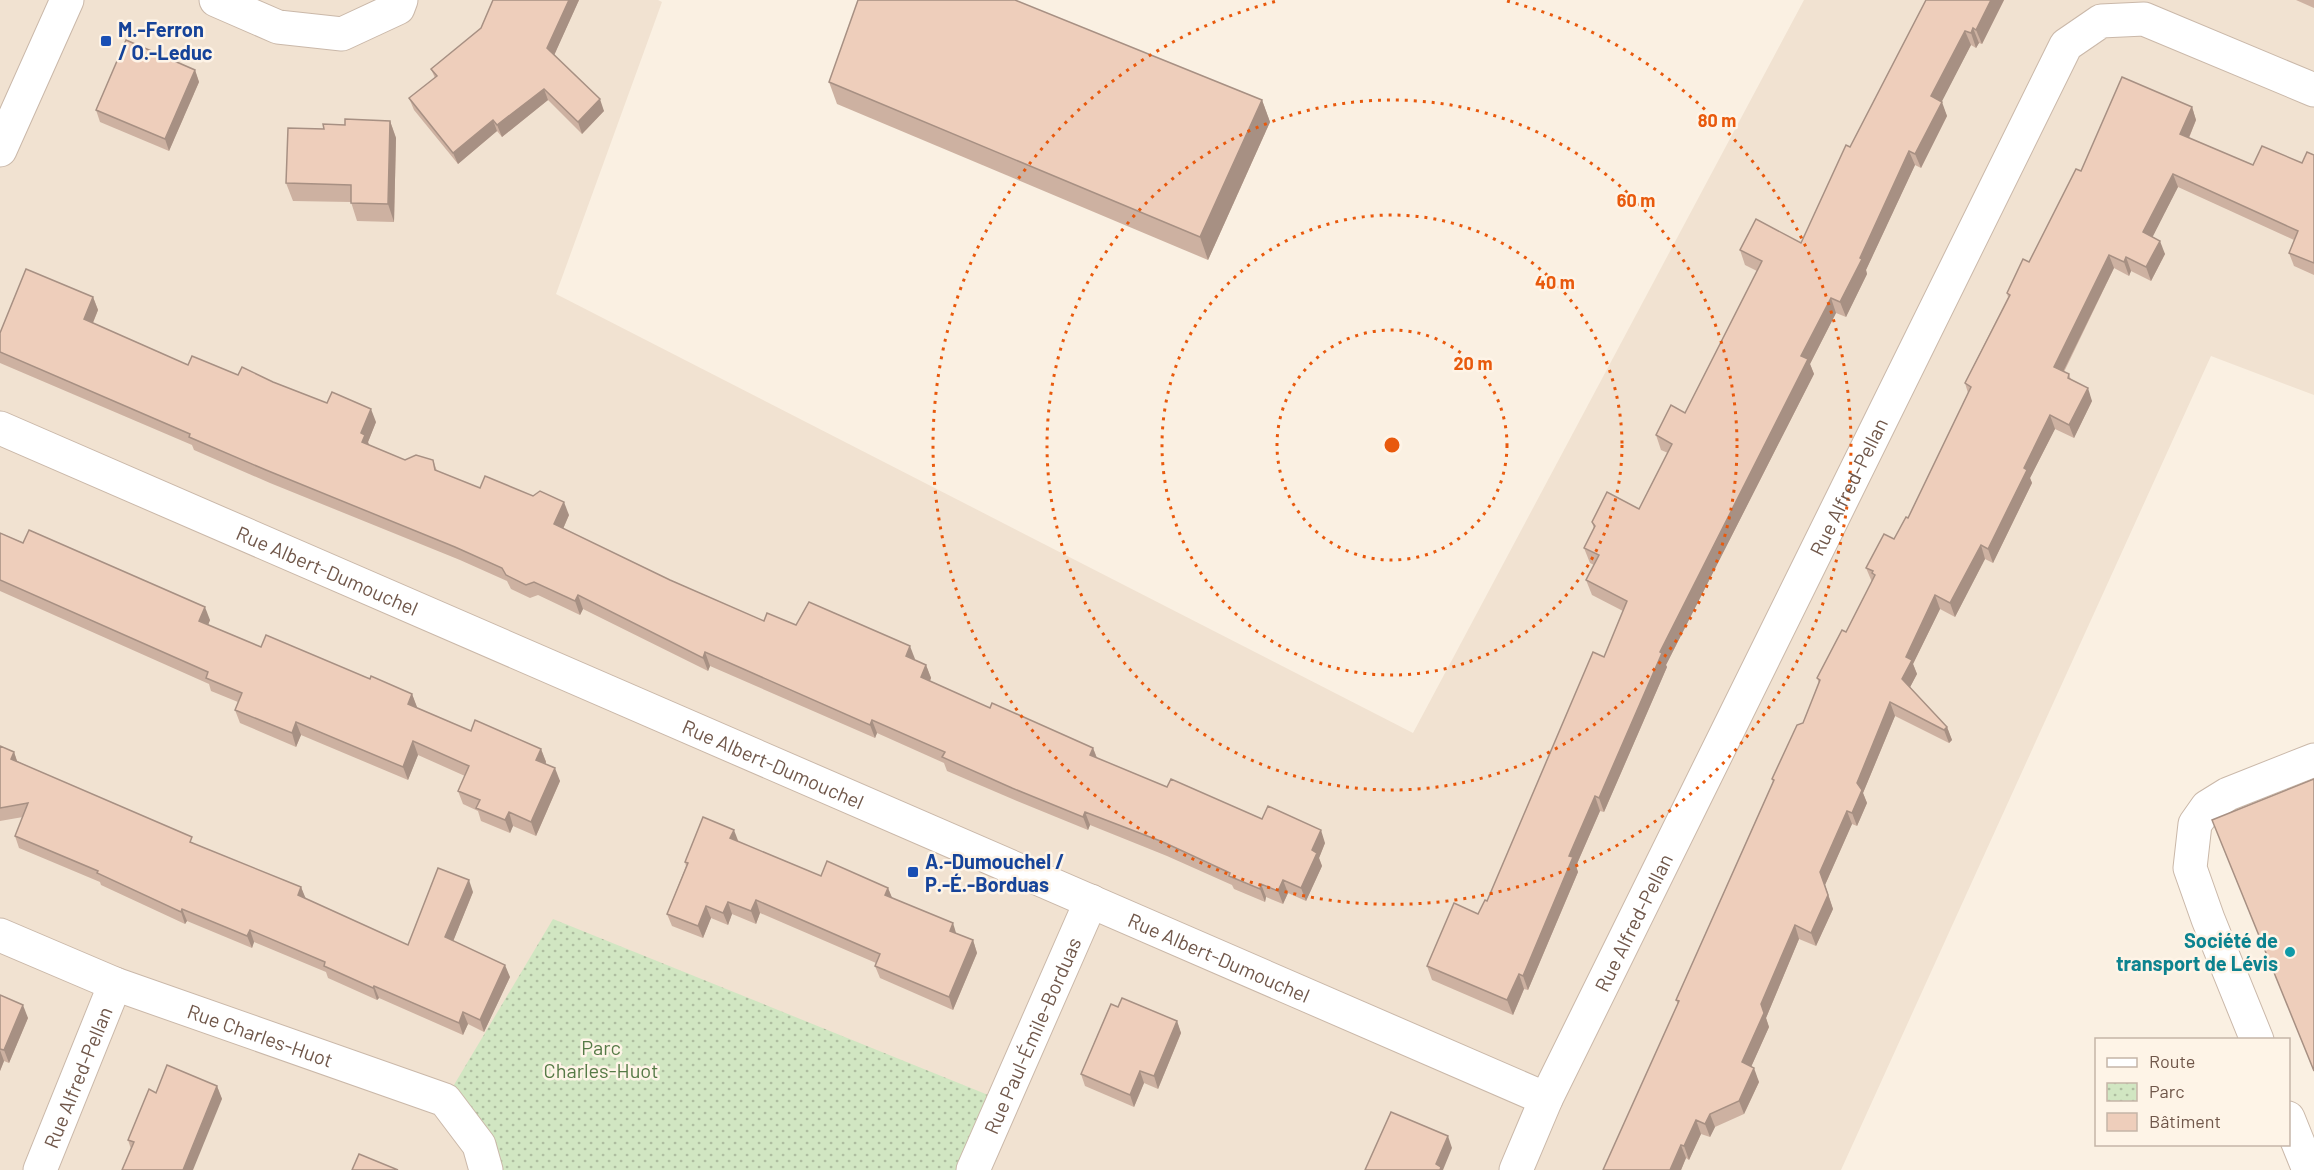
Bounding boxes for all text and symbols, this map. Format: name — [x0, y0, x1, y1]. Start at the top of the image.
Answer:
place label: M.-Ferron / O.-Leduc — [118, 17, 213, 64]
marker: M.-Ferron / O.-Leduc — [99, 34, 113, 48]
text: 80 m — [1698, 109, 1736, 131]
text: 60 m — [1617, 189, 1655, 211]
text: 40 m — [1535, 271, 1575, 293]
text: 20 m — [1454, 352, 1492, 374]
street label: Rue Alfred-Pellan — [1804, 414, 1892, 559]
centre of rings — [1382, 435, 1402, 455]
street label: Rue Albert-Dumouchel — [233, 520, 422, 620]
street label: Rue Albert-Dumouchel — [679, 714, 868, 814]
place label: A.-Dumouchel / P.-É.-Borduas — [925, 849, 1065, 896]
street label: Rue Alfred-Pellan — [1589, 850, 1677, 995]
marker: A.-Dumouchel / P.-É.-Borduas — [906, 865, 920, 879]
street label: Rue Albert-Dumouchel — [1125, 907, 1314, 1007]
place label: Société de transport de Lévis — [2116, 928, 2278, 975]
street label: Rue Paul-Émile-Borduas — [978, 933, 1086, 1137]
marker: Société de transport de Lévis — [2283, 945, 2297, 959]
street label: Rue Charles-Huot — [184, 998, 336, 1072]
street label: Rue Alfred-Pellan — [38, 1003, 117, 1152]
park label: Parc Charles-Huot — [544, 1035, 658, 1082]
legend — [2095, 1038, 2290, 1146]
text: Route — [2149, 1050, 2195, 1072]
text: Parc — [2149, 1080, 2185, 1102]
text: Bâtiment — [2149, 1110, 2221, 1132]

